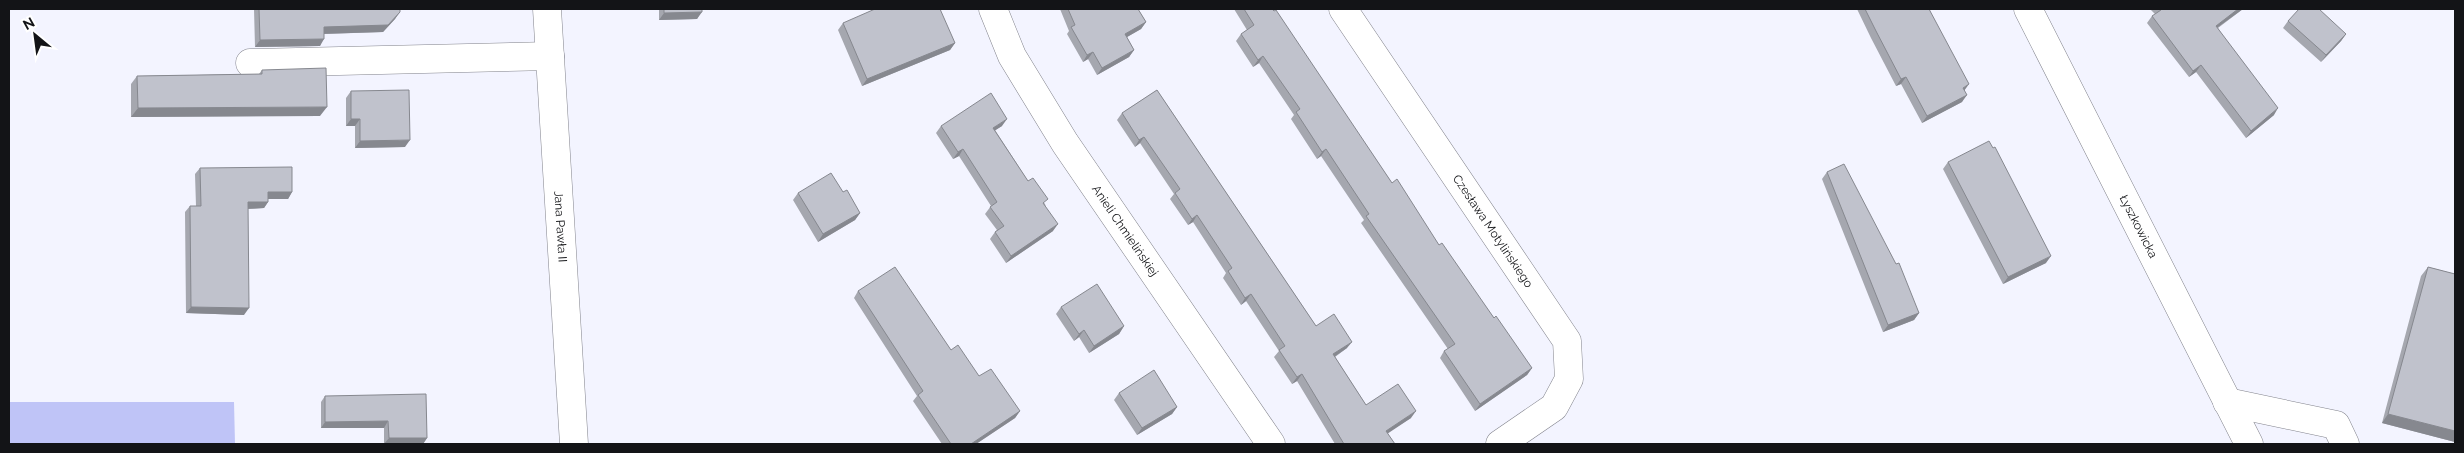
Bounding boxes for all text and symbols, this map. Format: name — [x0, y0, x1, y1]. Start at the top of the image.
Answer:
north arrow — [10, 10, 60, 60]
text: N — [20, 14, 37, 33]
street label: Czesława Motylińskiego — [1450, 172, 1536, 290]
street label: Anieli Chmielińskiej — [1089, 183, 1161, 279]
street label: Jana Pawła II — [551, 190, 570, 263]
street label: Łyszkowicka — [2117, 193, 2160, 260]

